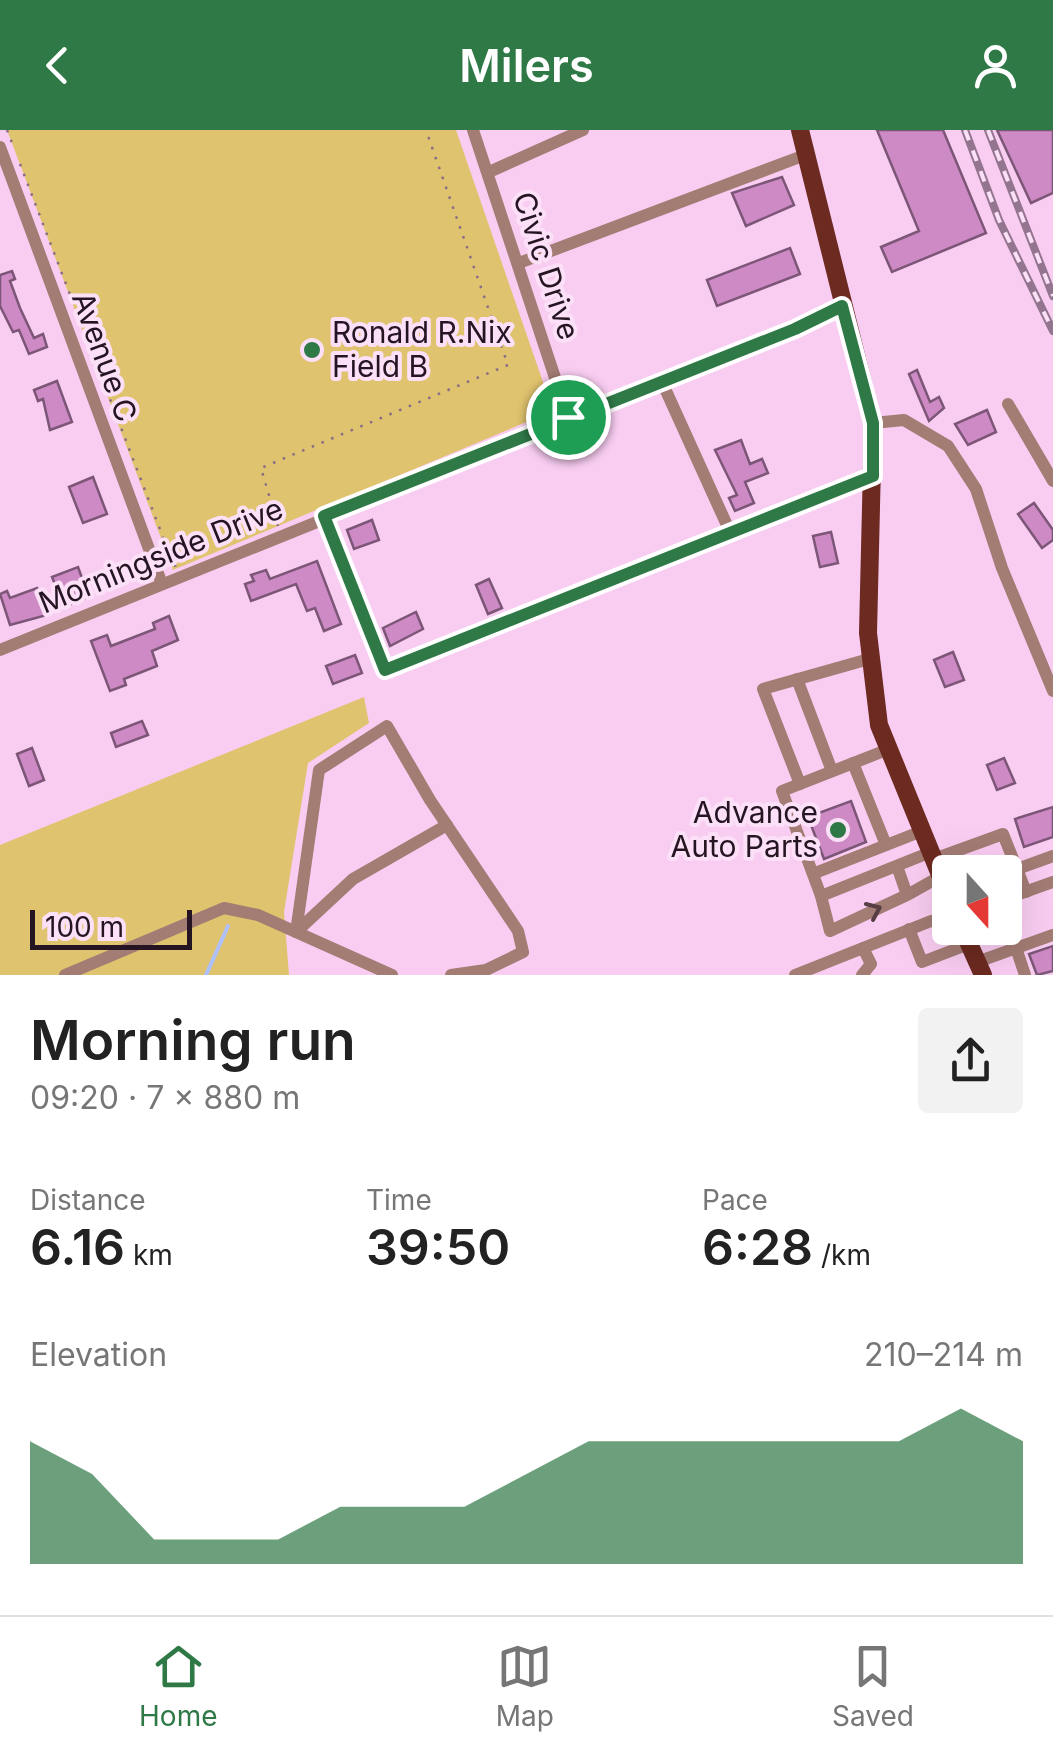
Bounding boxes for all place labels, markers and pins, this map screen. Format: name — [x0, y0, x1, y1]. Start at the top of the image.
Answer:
place label: Ronald R.Nix Field B — [332, 314, 512, 384]
marker: Ronald R.Nix Field B — [301, 339, 323, 361]
pin — [526, 375, 611, 460]
place label: Advance Auto Parts — [670, 794, 818, 864]
marker: Advance Auto Parts — [827, 819, 849, 841]

